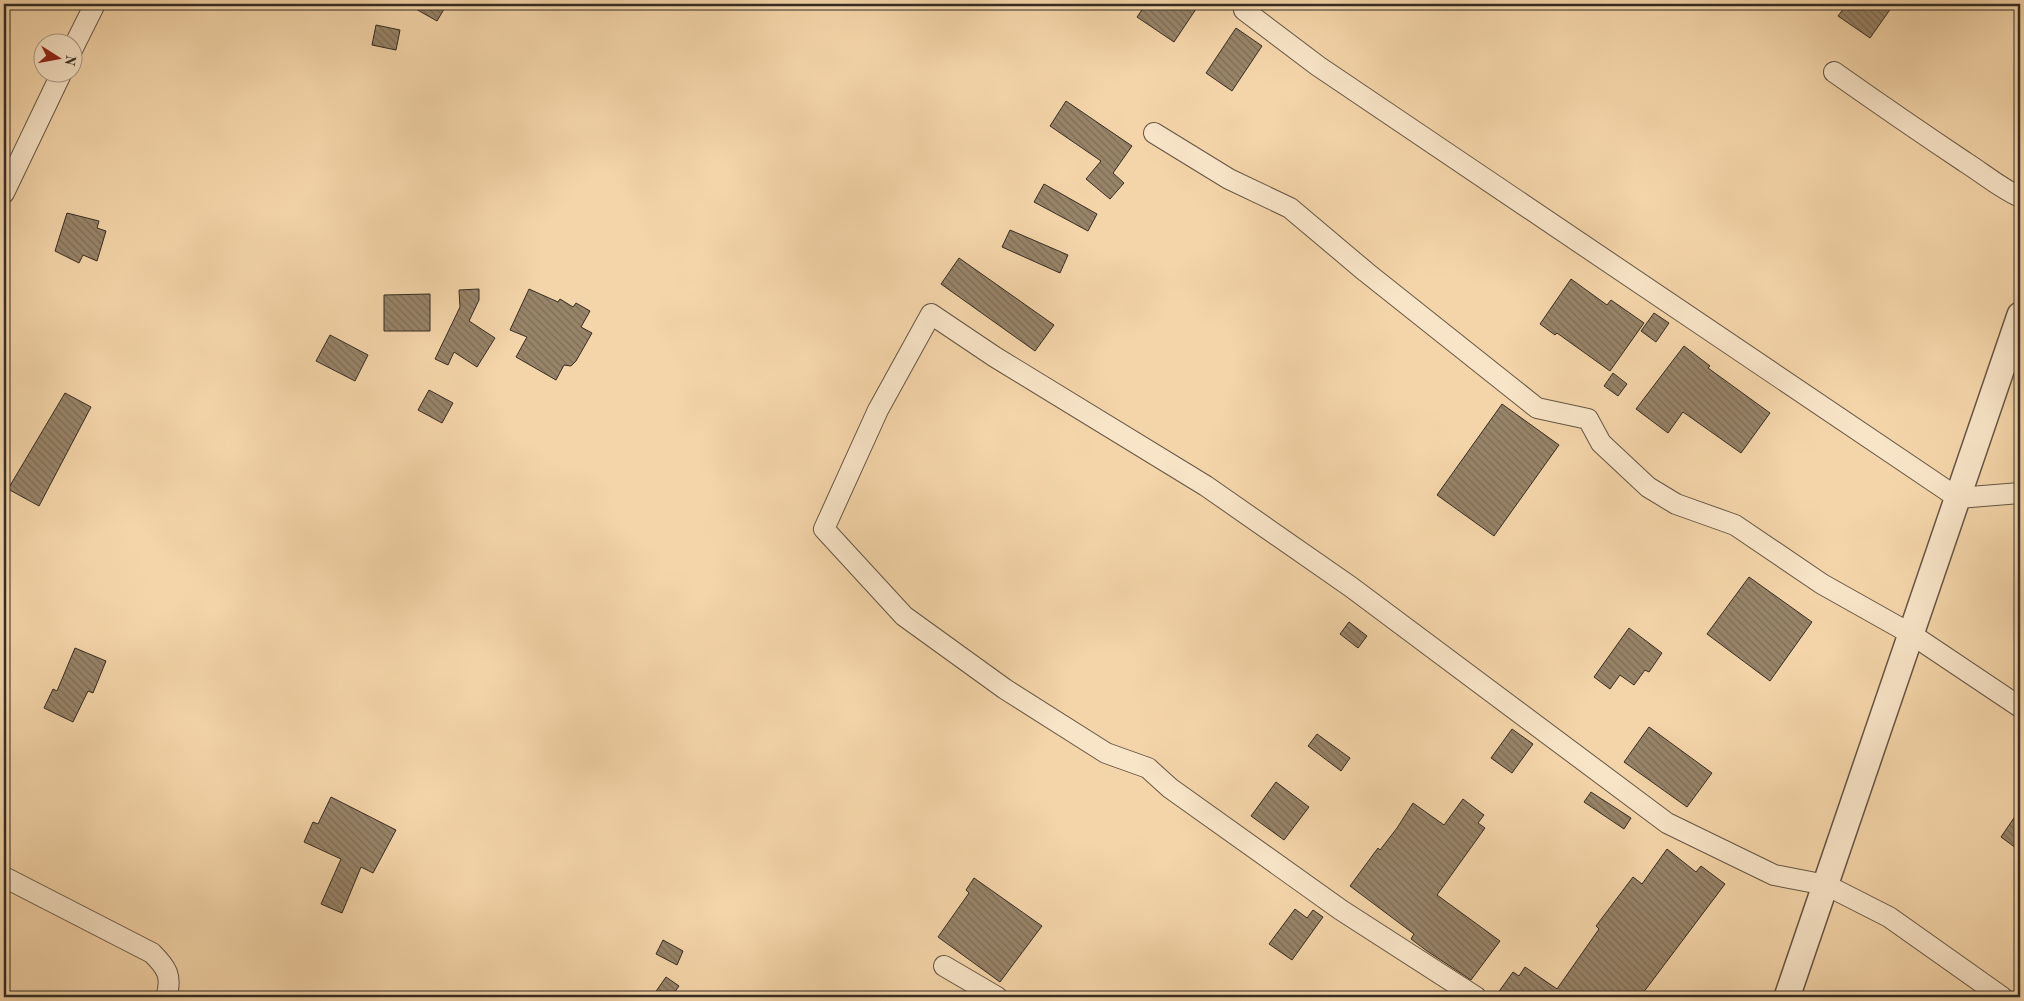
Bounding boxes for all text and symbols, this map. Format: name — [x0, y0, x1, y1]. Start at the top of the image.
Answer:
north arrow — [32, 32, 82, 82]
text: N — [62, 54, 78, 67]

